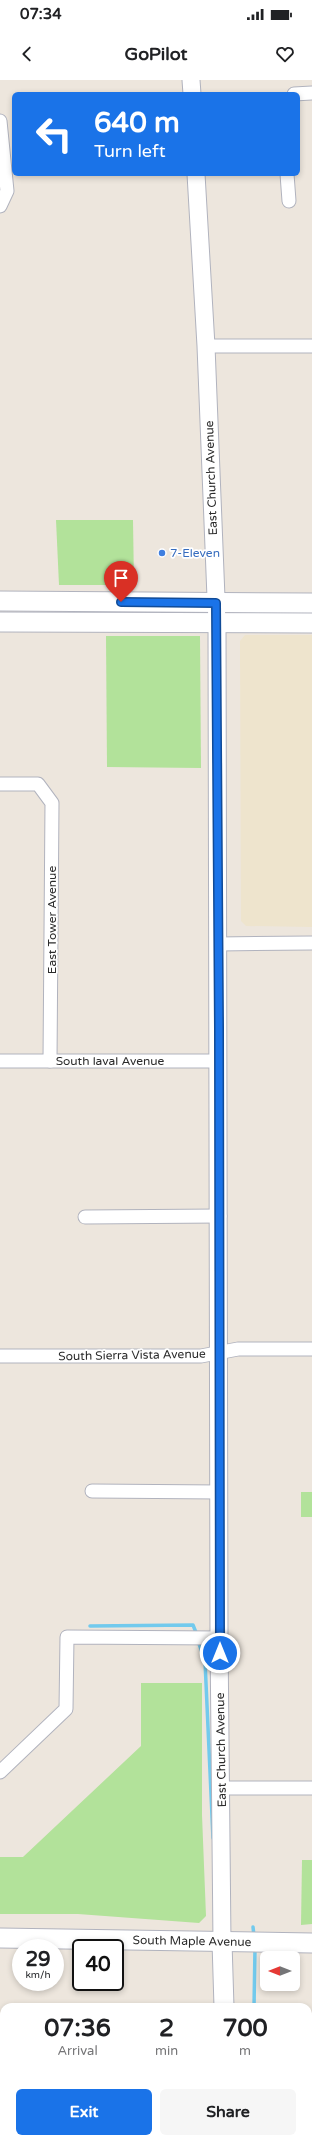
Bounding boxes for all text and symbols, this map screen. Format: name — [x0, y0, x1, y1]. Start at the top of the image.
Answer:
text: 07:34 — [20, 5, 62, 23]
icon: back — [16, 43, 38, 65]
text: GoPilot — [125, 43, 187, 65]
icon: heart — [274, 43, 296, 65]
text: 640 m — [94, 106, 180, 140]
icon: left — [28, 108, 80, 160]
text: Turn left — [94, 140, 166, 162]
street label: East Church Avenue — [202, 420, 220, 536]
place label: 7-Eleven — [170, 546, 220, 560]
marker: 7-Eleven — [157, 548, 167, 558]
pin — [104, 561, 138, 602]
icon: arrive — [110, 567, 132, 589]
street label: East Tower Avenue — [45, 866, 59, 974]
street label: South laval Avenue — [56, 1054, 165, 1068]
street label: South Sierra Vista Avenue — [58, 1347, 206, 1363]
position arrow — [199, 1632, 241, 1674]
street label: East Church Avenue — [213, 1692, 229, 1808]
street label: South Maple Avenue — [133, 1933, 252, 1949]
speed limit sign: 40 — [72, 1939, 124, 1991]
text: 29 — [25, 1948, 51, 1972]
north arrow — [260, 1951, 300, 1991]
map controls — [260, 1951, 300, 1991]
text: km/h — [25, 1969, 51, 1981]
text: 07:36 — [44, 2014, 111, 2043]
text: 2 — [159, 2014, 174, 2043]
text: 700 — [222, 2014, 268, 2043]
text: Arrival — [57, 2043, 98, 2059]
text: min — [155, 2043, 178, 2059]
text: m — [239, 2043, 251, 2059]
button: Exit — [16, 2089, 152, 2135]
button: Share — [160, 2089, 296, 2135]

